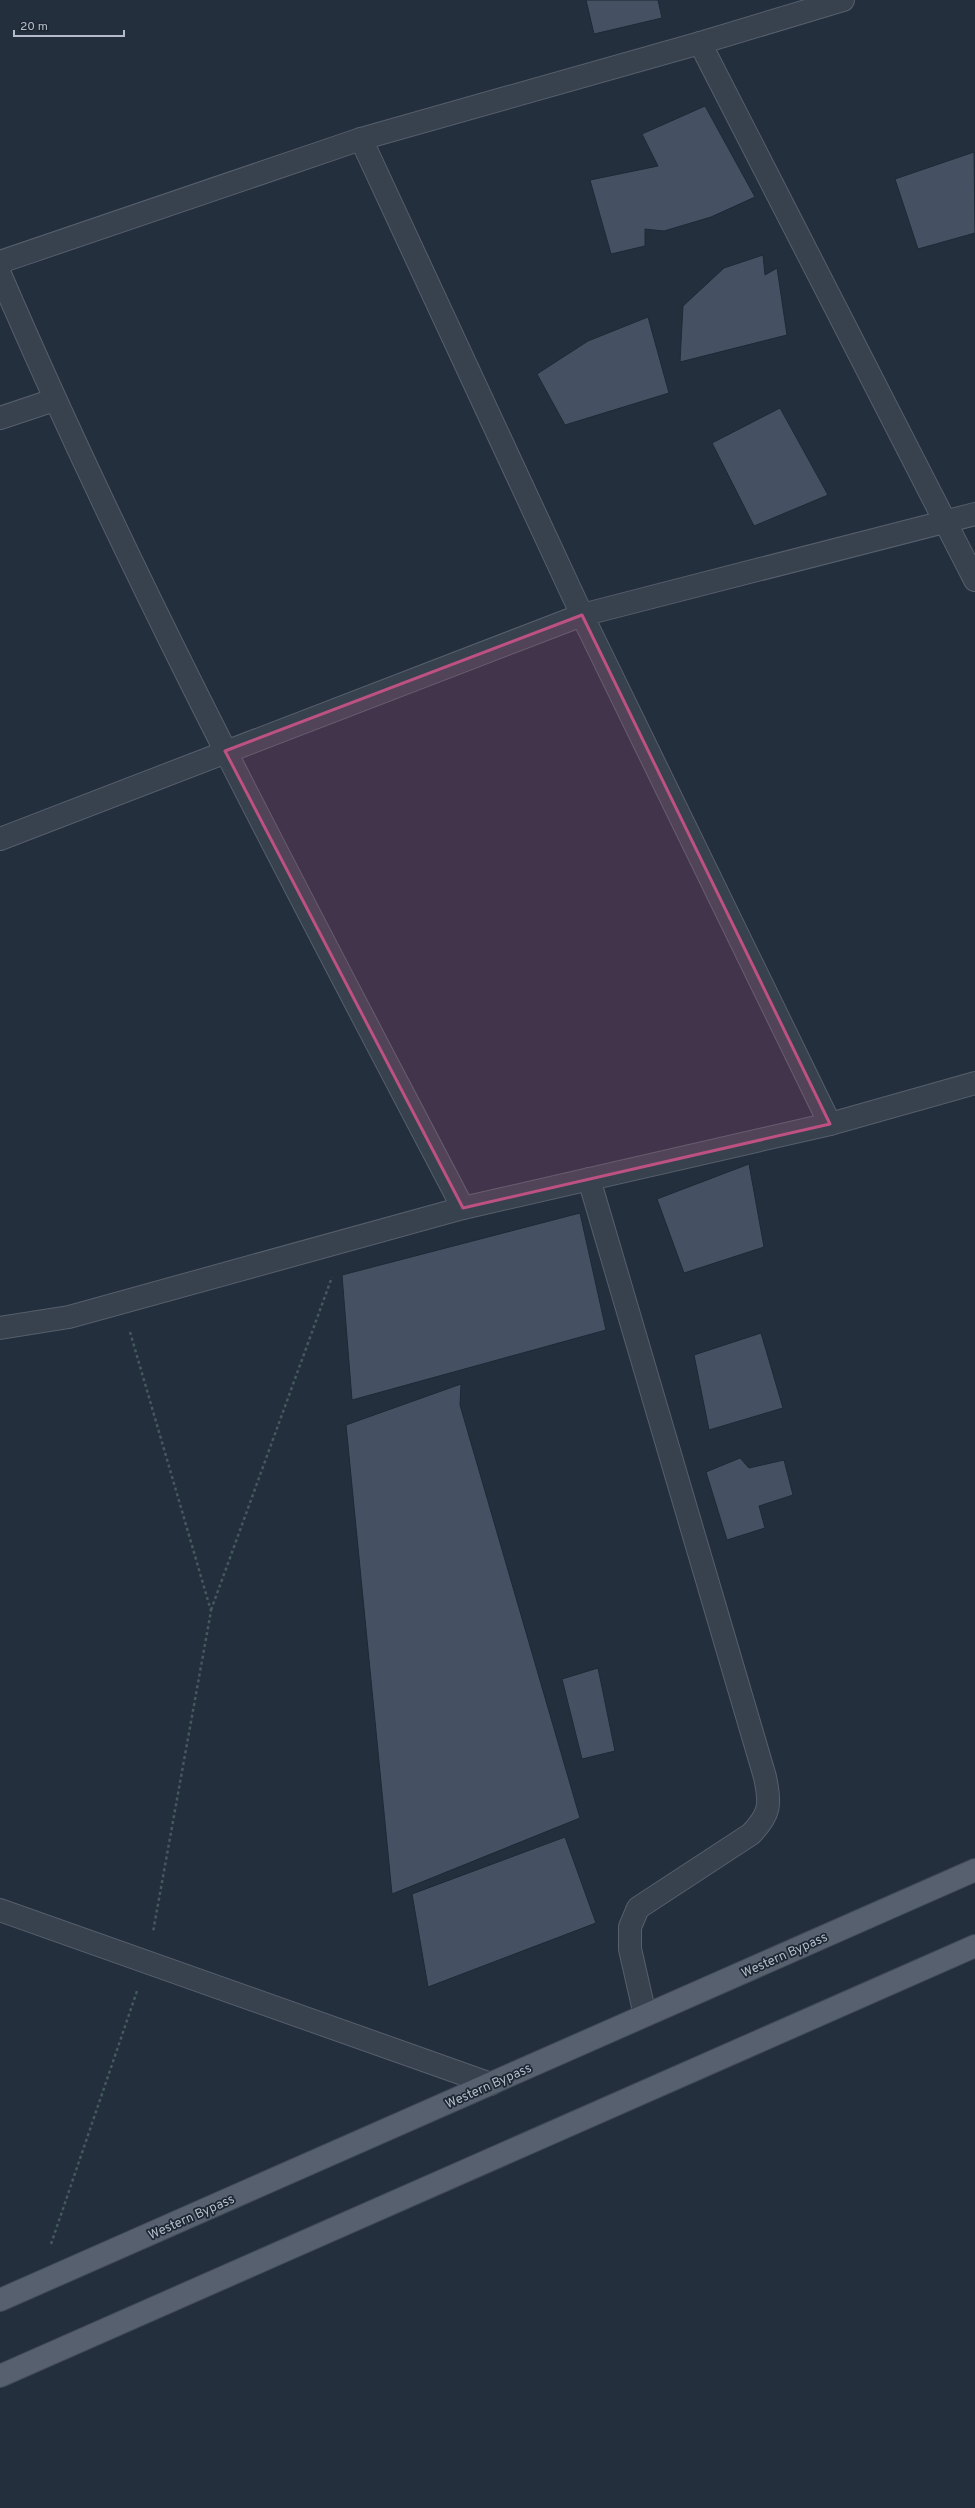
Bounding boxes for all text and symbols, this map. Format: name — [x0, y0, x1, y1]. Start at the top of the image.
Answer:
scale bar — [14, 12, 124, 38]
text: 20 m — [20, 19, 48, 35]
street label: Western Bypass — [739, 1930, 830, 1982]
street label: Western Bypass — [443, 2061, 534, 2113]
street label: Western Bypass — [146, 2192, 237, 2244]

